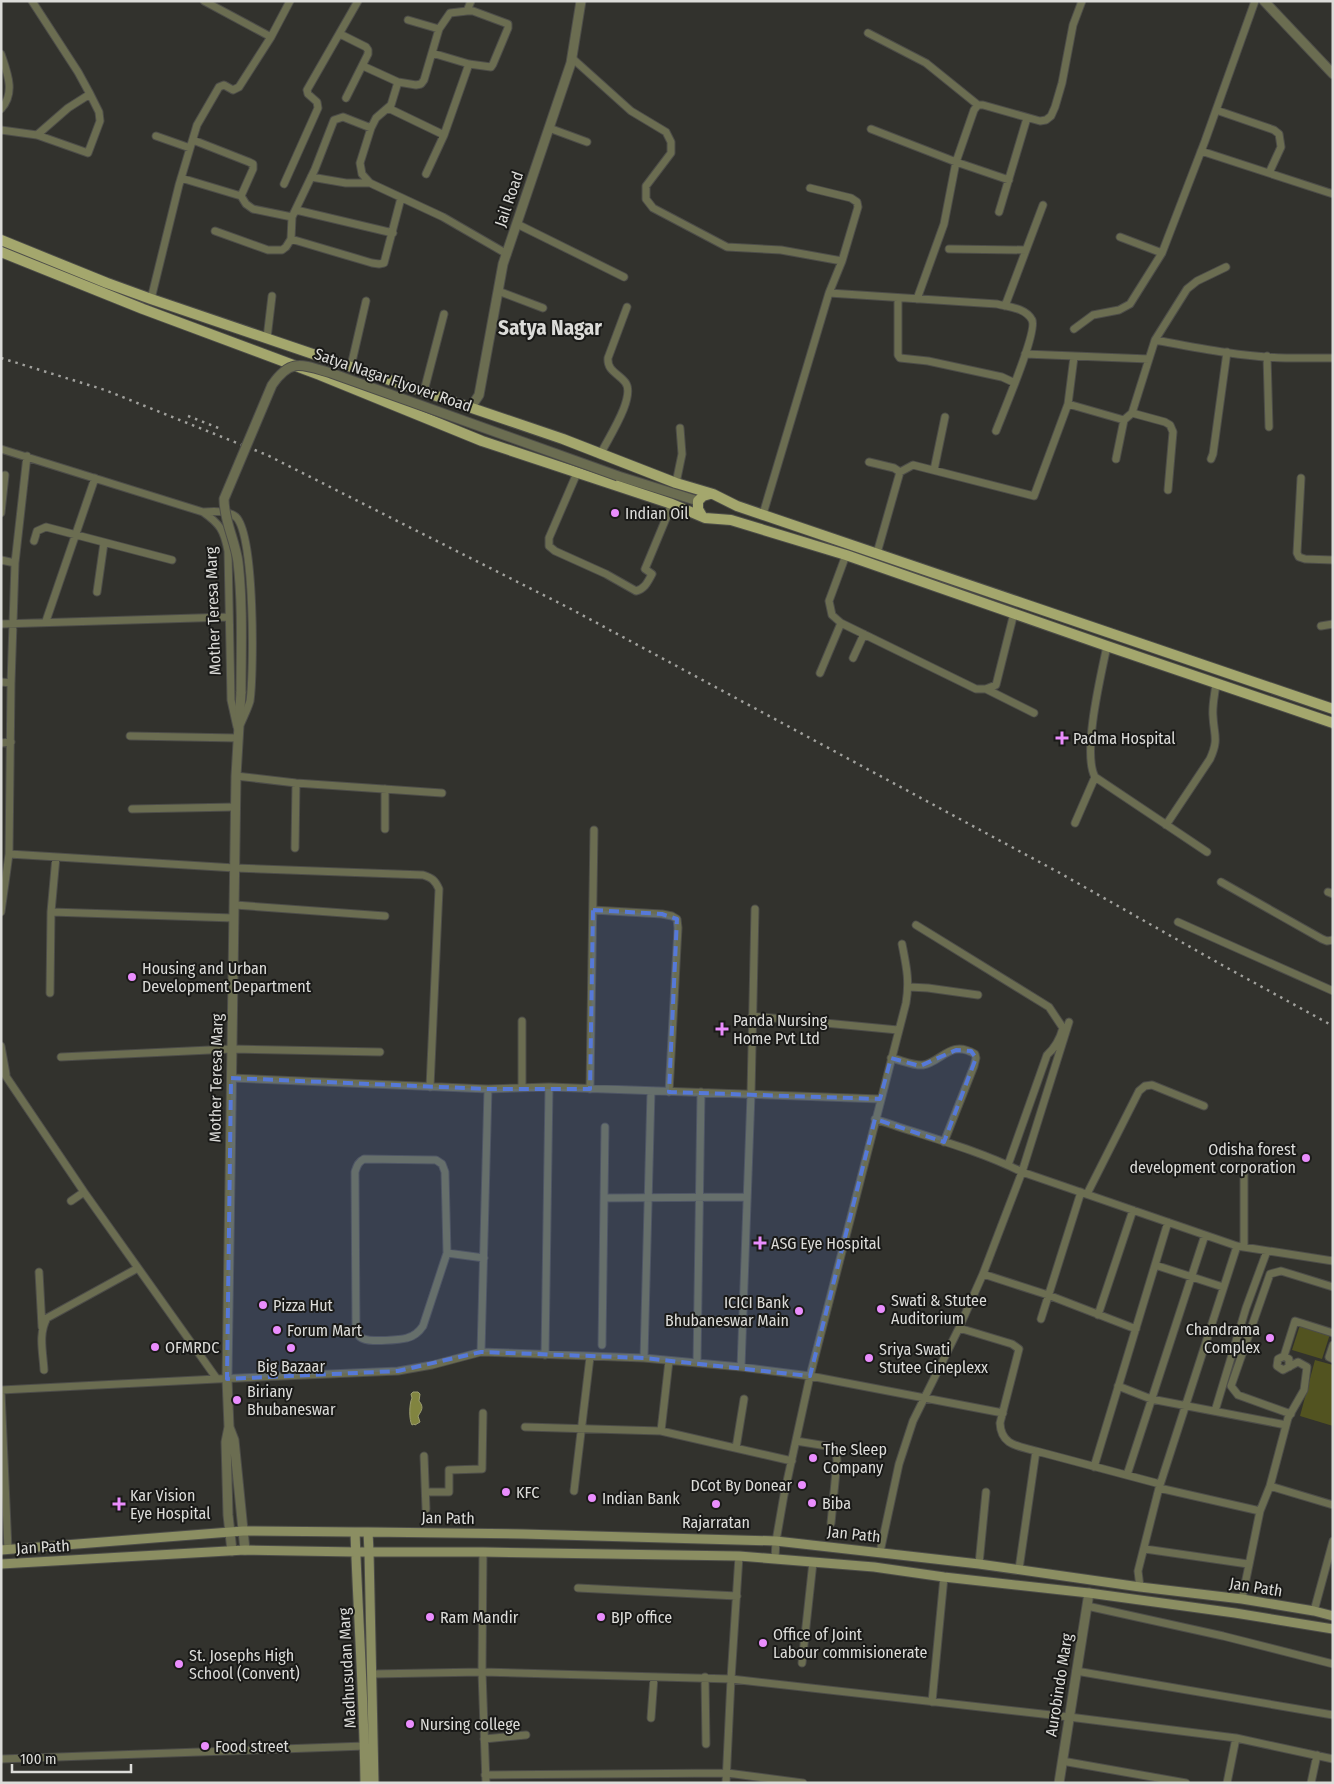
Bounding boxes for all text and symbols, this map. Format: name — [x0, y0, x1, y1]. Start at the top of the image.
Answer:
street label: Jail Road — [491, 169, 527, 229]
district label: Satya Nagar — [498, 315, 602, 341]
street label: Satya Nagar Flyover Road — [312, 344, 474, 416]
place label: Indian Oil — [625, 504, 689, 523]
marker: Indian Oil — [609, 507, 621, 519]
street label: Mother Teresa Marg — [201, 546, 225, 676]
place label: Padma Hospital — [1073, 729, 1175, 748]
marker: Padma Hospital — [1055, 731, 1069, 745]
place label: Housing and Urban Development Department — [142, 959, 312, 996]
marker: Housing and Urban Development Department — [126, 971, 138, 983]
place label: Panda Nursing Home Pvt Ltd — [733, 1011, 828, 1048]
street label: Mother Teresa Marg — [205, 1013, 227, 1142]
marker: Panda Nursing Home Pvt Ltd — [715, 1022, 729, 1036]
place label: Odisha forest development corporation — [1129, 1140, 1297, 1177]
marker: Odisha forest development corporation — [1300, 1152, 1312, 1164]
place label: ASG Eye Hospital — [771, 1234, 881, 1253]
marker: ASG Eye Hospital — [753, 1236, 767, 1250]
place label: Swati & Stutee Auditorium — [891, 1291, 987, 1328]
place label: ICICI Bank Bhubaneswar Main — [665, 1293, 790, 1330]
place label: Pizza Hut — [273, 1296, 334, 1315]
marker: Pizza Hut — [257, 1299, 269, 1311]
marker: Swati & Stutee Auditorium — [875, 1303, 887, 1315]
marker: ICICI Bank Bhubaneswar Main — [793, 1305, 805, 1317]
place label: Chandrama Complex — [1186, 1320, 1260, 1357]
place label: Forum Mart — [287, 1321, 363, 1340]
marker: Forum Mart — [271, 1324, 283, 1336]
marker: Chandrama Complex — [1264, 1332, 1276, 1344]
place label: OFMRDC — [165, 1338, 219, 1357]
place label: Sriya Swati Stutee Cineplexx — [879, 1340, 988, 1377]
marker: OFMRDC — [149, 1341, 161, 1353]
marker: Big Bazaar — [285, 1342, 297, 1354]
marker: Sriya Swati Stutee Cineplexx — [863, 1352, 875, 1364]
place label: Big Bazaar — [257, 1357, 325, 1376]
place label: Biriany Bhubaneswar — [247, 1382, 336, 1419]
marker: Biriany Bhubaneswar — [231, 1394, 243, 1406]
place label: The Sleep Company — [823, 1440, 887, 1477]
marker: The Sleep Company — [807, 1452, 819, 1464]
place label: DCot By Donear — [691, 1476, 792, 1495]
marker: DCot By Donear — [796, 1479, 808, 1491]
place label: KFC — [516, 1483, 539, 1502]
place label: Kar Vision Eye Hospital — [130, 1486, 210, 1523]
marker: KFC — [500, 1486, 512, 1498]
place label: Indian Bank — [602, 1489, 680, 1508]
marker: Indian Bank — [586, 1492, 598, 1504]
place label: Biba — [822, 1494, 851, 1513]
marker: Kar Vision Eye Hospital — [112, 1497, 126, 1511]
marker: Biba — [806, 1497, 818, 1509]
marker: Rajarratan — [710, 1498, 722, 1510]
street label: Jan Path — [421, 1508, 475, 1528]
place label: Rajarratan — [682, 1513, 750, 1532]
street label: Jan Path — [826, 1522, 882, 1546]
street label: Jan Path — [16, 1536, 70, 1558]
street label: Jan Path — [1228, 1573, 1284, 1601]
street label: Madhusudan Marg — [334, 1607, 360, 1729]
place label: Ram Mandir — [440, 1608, 519, 1627]
place label: BJP office — [611, 1608, 672, 1627]
marker: Ram Mandir — [424, 1611, 436, 1623]
marker: BJP office — [595, 1611, 607, 1623]
place label: Office of Joint Labour commisionerate — [773, 1625, 928, 1662]
street label: Aurobindo Marg — [1041, 1632, 1077, 1738]
marker: Office of Joint Labour commisionerate — [757, 1637, 769, 1649]
place label: St. Josephs High School (Convent) — [189, 1646, 300, 1683]
marker: St. Josephs High School (Convent) — [173, 1658, 185, 1670]
place label: Nursing college — [420, 1715, 521, 1734]
marker: Nursing college — [404, 1718, 416, 1730]
place label: Food street — [215, 1737, 290, 1756]
marker: Food street — [199, 1740, 211, 1752]
scale bar — [12, 1742, 131, 1774]
text: 100 m — [20, 1750, 57, 1768]

